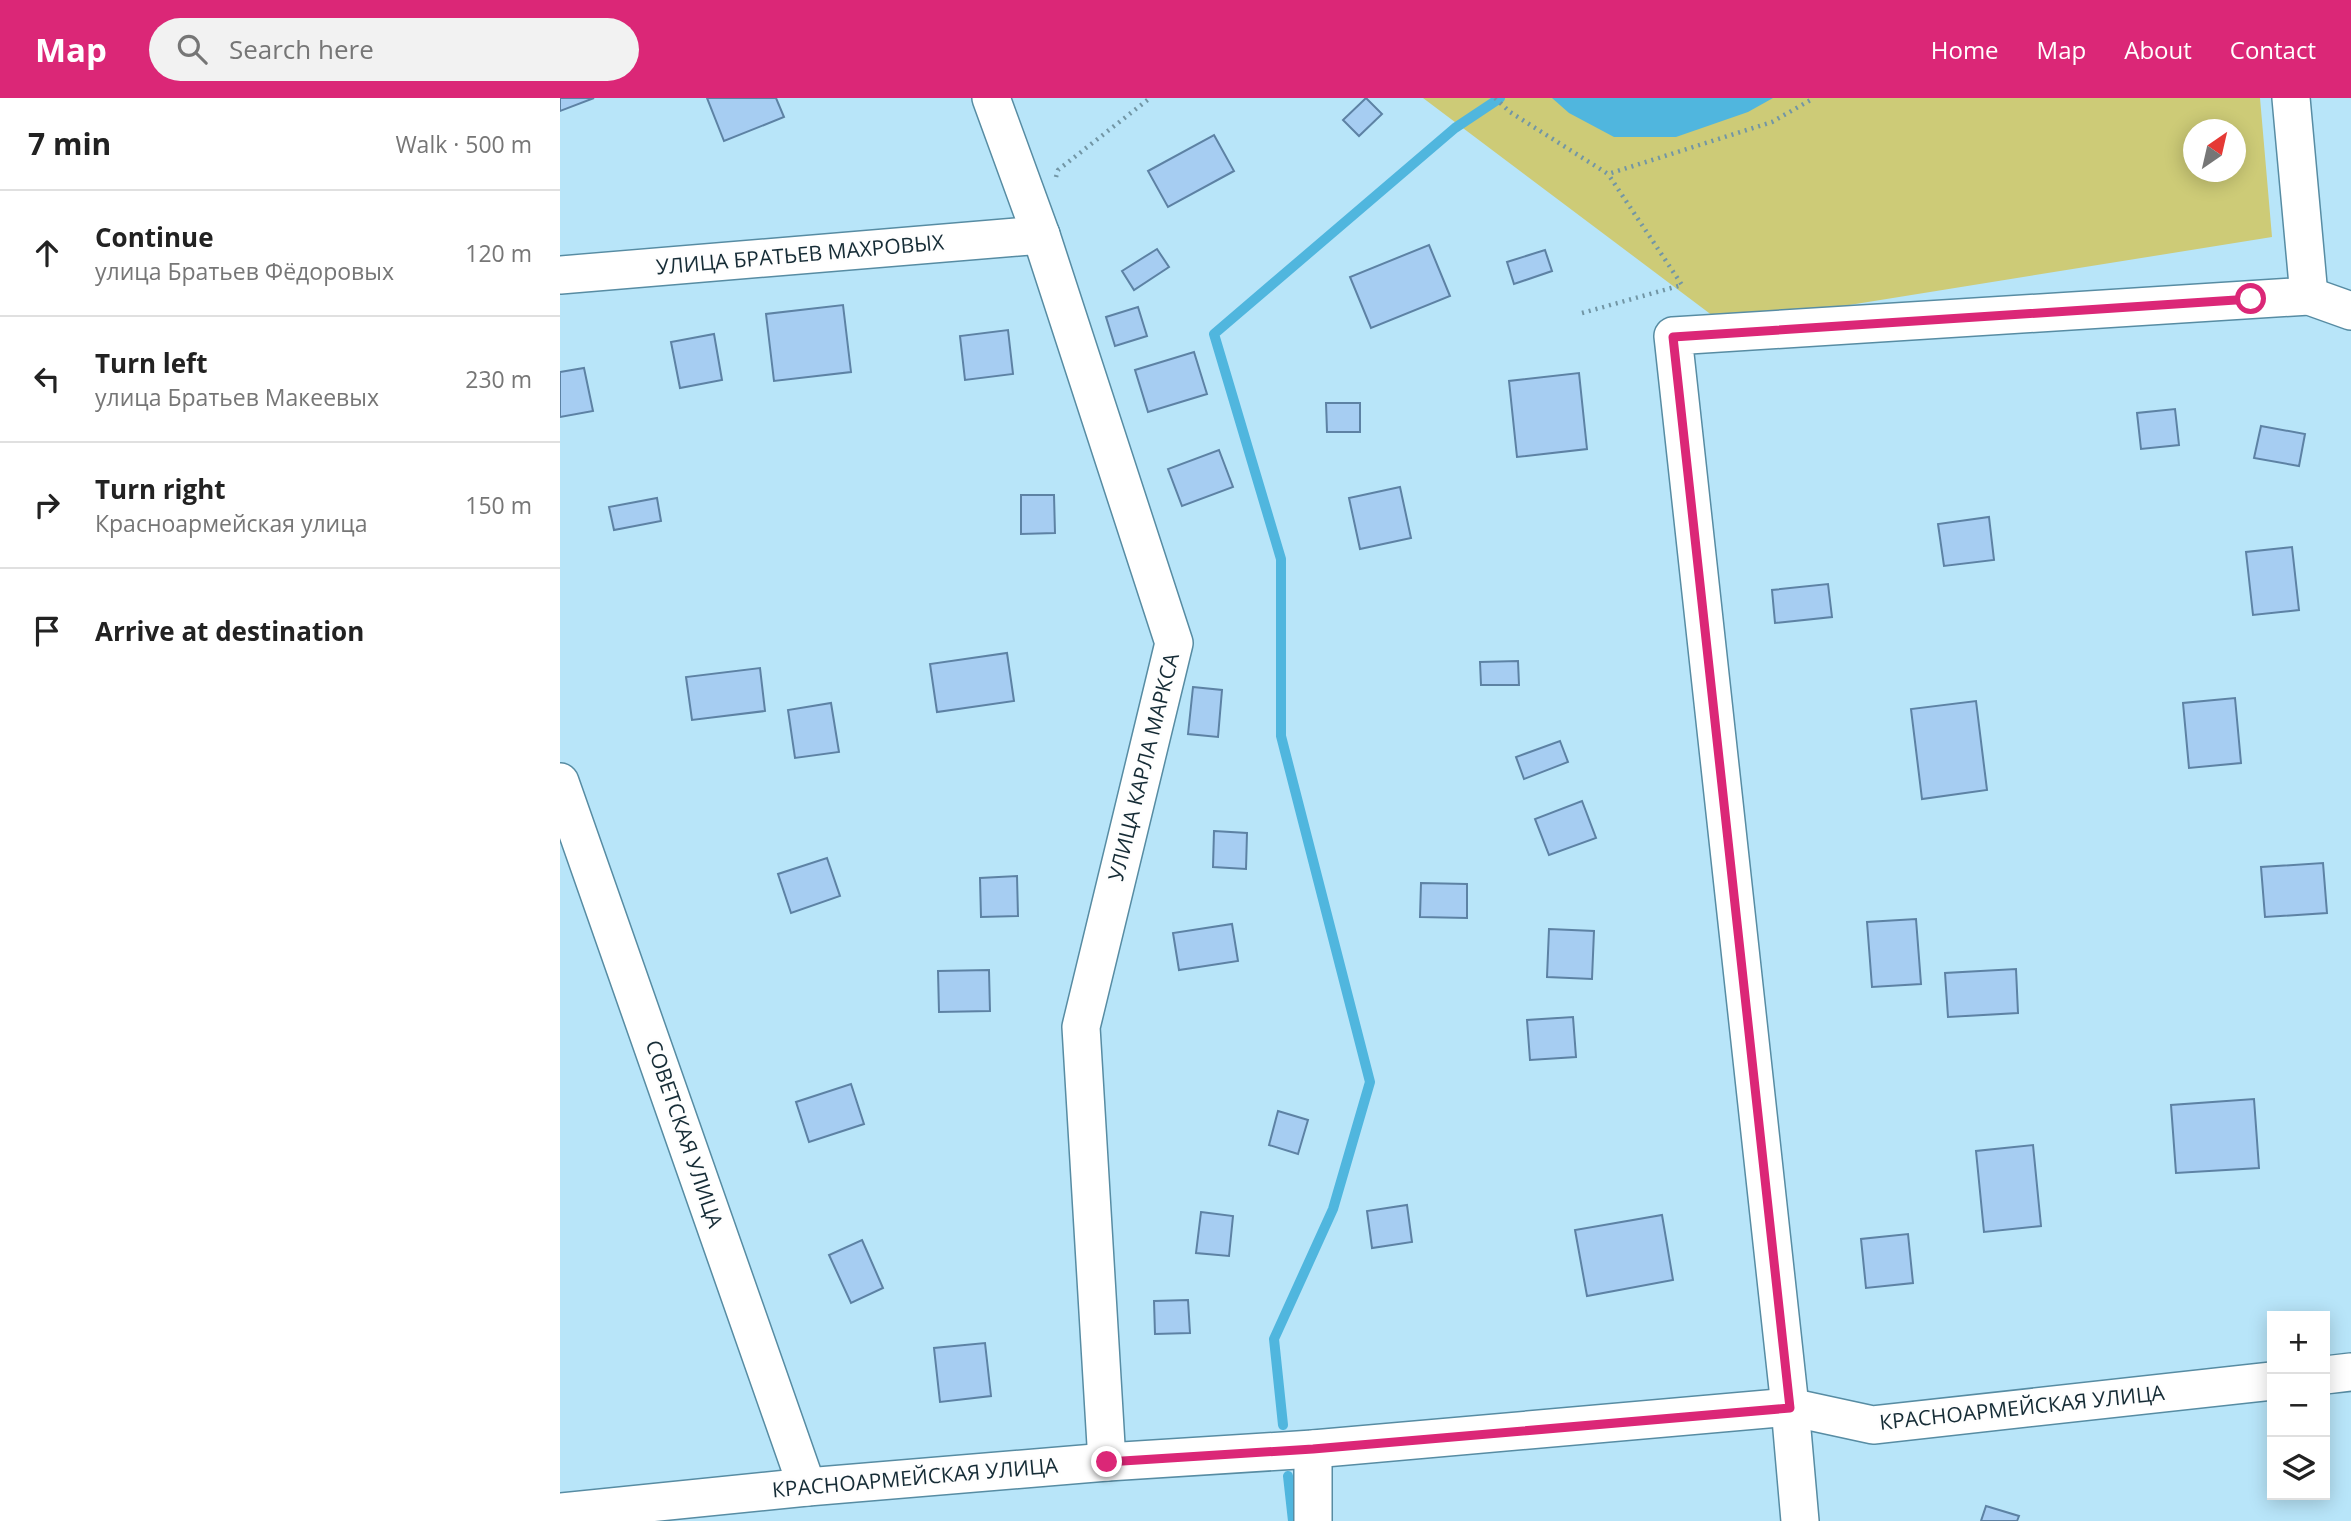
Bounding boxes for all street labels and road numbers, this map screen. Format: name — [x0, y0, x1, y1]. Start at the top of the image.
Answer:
street label: УЛИЦА БРАТЬЕВ МАХРОВЫХ — [655, 227, 946, 281]
street label: УЛИЦА КАРЛА МАРКСА — [1101, 649, 1185, 884]
street label: СОВЕТСКАЯ УЛИЦА — [640, 1036, 730, 1232]
street label: КРАСНОАРМЕЙСКАЯ УЛИЦА — [1878, 1378, 2167, 1436]
street label: КРАСНОАРМЕЙСКАЯ УЛИЦА — [771, 1451, 1060, 1503]

